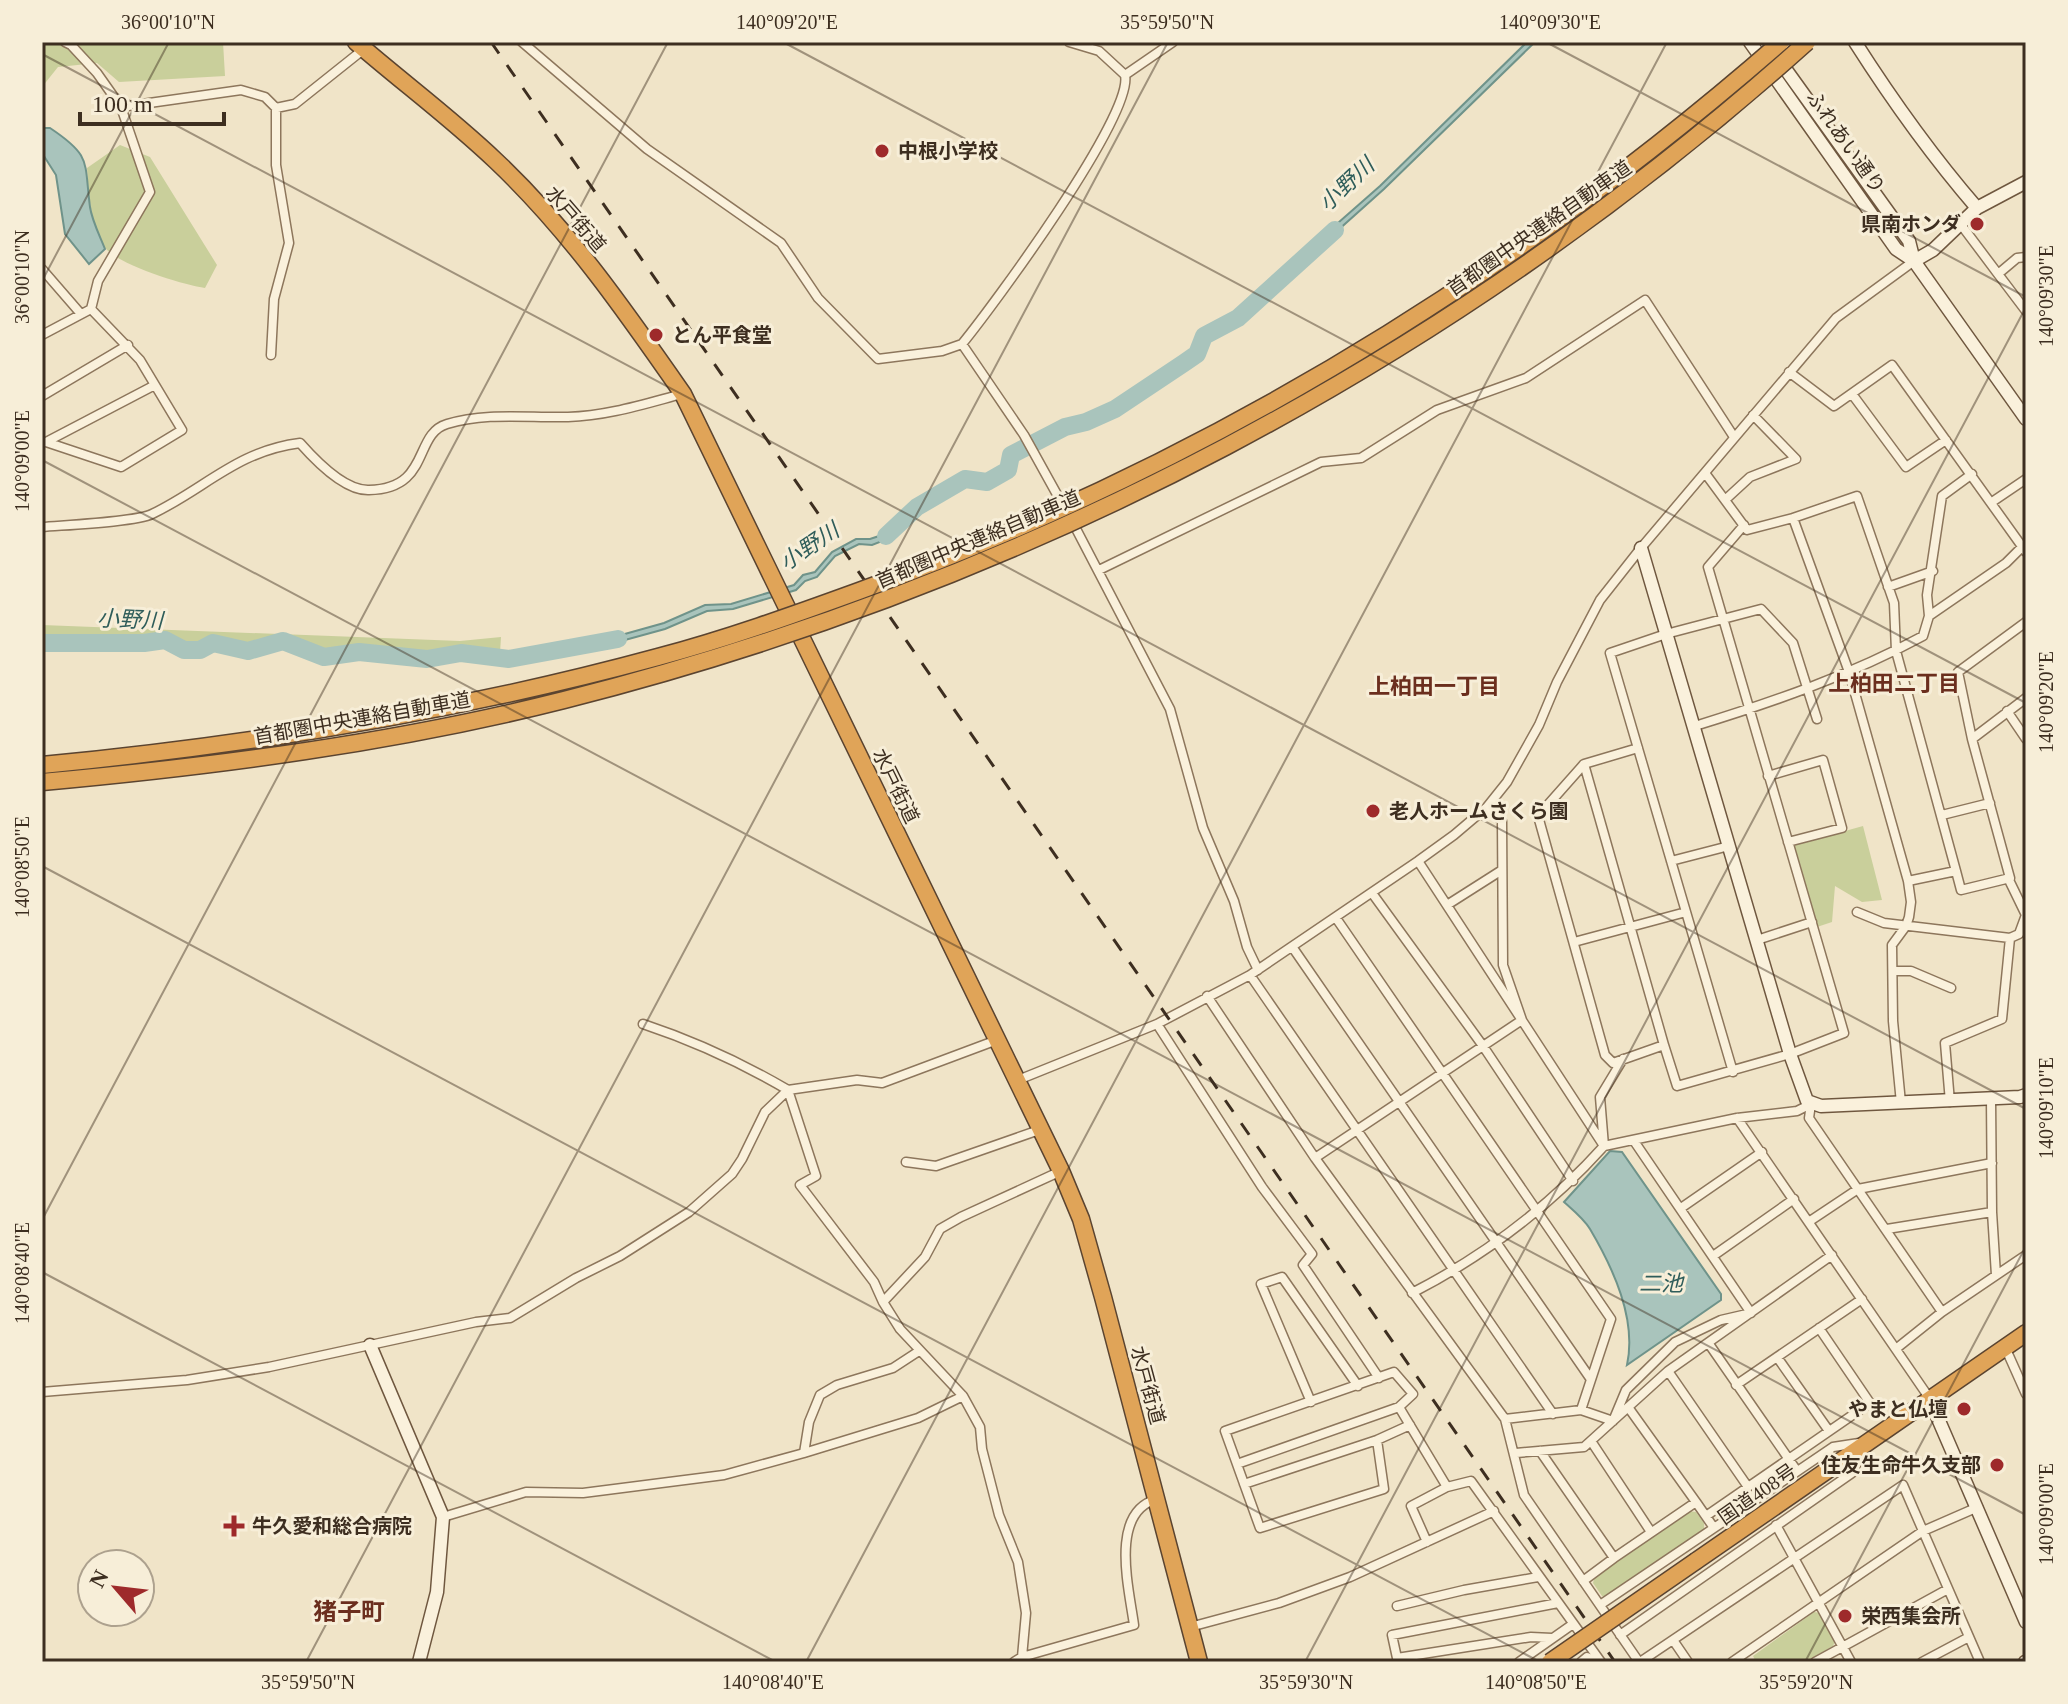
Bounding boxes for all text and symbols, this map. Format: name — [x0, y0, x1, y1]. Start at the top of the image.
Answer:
text: 36°00'10"N — [121, 11, 215, 33]
text: 140°09'20"E — [736, 11, 838, 33]
text: 35°59'50"N — [1120, 11, 1214, 33]
text: 140°09'30"E — [1499, 11, 1601, 33]
scale bar — [80, 76, 224, 126]
street label: ふれあい通り — [1803, 87, 1889, 197]
text: 100 m — [92, 91, 153, 117]
place label: 中根小学校 — [898, 140, 998, 162]
marker: 中根小学校 — [873, 142, 891, 160]
water label: 小野川 — [1314, 151, 1380, 216]
street label: 首都圏中央連絡自動車道 — [1443, 156, 1635, 300]
street label: 水戸街道 — [541, 182, 611, 256]
place label: 県南ホンダ — [1861, 213, 1961, 235]
marker: 県南ホンダ — [1968, 215, 1986, 233]
text: 36°00'10"N — [11, 230, 33, 324]
text: 140°09'30"E — [2035, 245, 2057, 347]
place label: とん平食堂 — [672, 324, 772, 346]
marker: とん平食堂 — [647, 326, 665, 344]
text: 140°09'00"E — [11, 410, 33, 512]
street label: 首都圏中央連絡自動車道 — [872, 486, 1084, 592]
water label: 小野川 — [775, 516, 845, 575]
water label: 小野川 — [97, 606, 165, 633]
text: 140°09'20"E — [2035, 651, 2057, 753]
district label: 上柏田二丁目 — [1828, 671, 1960, 696]
district label: 上柏田一丁目 — [1368, 674, 1500, 699]
street label: 首都圏中央連絡自動車道 — [252, 688, 472, 748]
street label: 水戸街道 — [869, 745, 923, 827]
place label: 老人ホームさくら園 — [1389, 800, 1568, 822]
marker: 老人ホームさくら園 — [1364, 802, 1382, 820]
text: 140°08'50"E — [11, 816, 33, 918]
text: 140°09'10"E — [2035, 1057, 2057, 1159]
text: 140°08'40"E — [11, 1222, 33, 1324]
water label: 二池 — [1639, 1271, 1685, 1296]
street label: 水戸街道 — [1127, 1344, 1169, 1426]
place label: やまと仏壇 — [1848, 1398, 1948, 1420]
marker: やまと仏壇 — [1955, 1400, 1973, 1418]
place label: 住友生命牛久支部 — [1821, 1454, 1981, 1476]
marker: 住友生命牛久支部 — [1988, 1456, 2006, 1474]
street label: 国道408号 — [1714, 1459, 1800, 1529]
text: 140°09'00"E — [2035, 1463, 2057, 1565]
marker: 牛久愛和総合病院 — [223, 1515, 245, 1537]
place label: 牛久愛和総合病院 — [252, 1515, 412, 1537]
north arrow — [76, 1548, 156, 1628]
text: N — [84, 1566, 114, 1592]
district label: 猪子町 — [313, 1599, 385, 1625]
place label: 栄西集会所 — [1861, 1605, 1961, 1627]
marker: 栄西集会所 — [1836, 1607, 1854, 1625]
text: 35°59'50"N — [261, 1671, 355, 1693]
text: 140°08'40"E — [722, 1671, 824, 1693]
text: 35°59'30"N — [1259, 1671, 1353, 1693]
text: 140°08'50"E — [1485, 1671, 1587, 1693]
text: 35°59'20"N — [1759, 1671, 1853, 1693]

